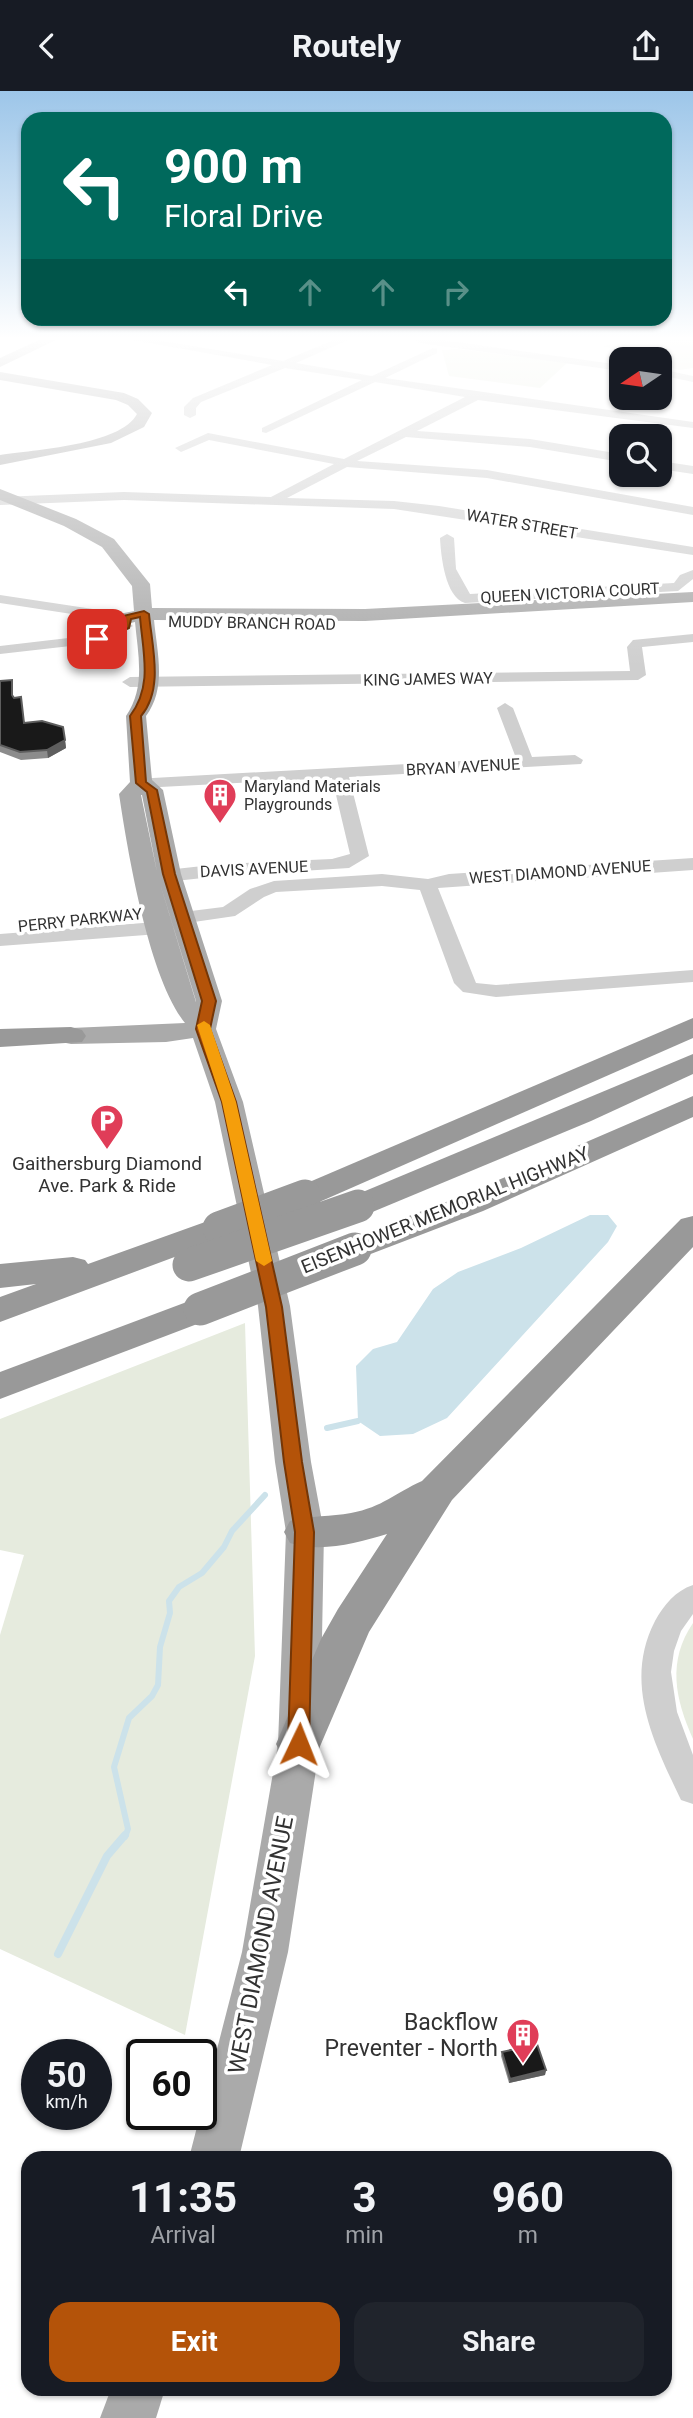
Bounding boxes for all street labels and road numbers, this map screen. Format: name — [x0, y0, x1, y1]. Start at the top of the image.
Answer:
street label: WATER STREET — [465, 505, 580, 543]
street label: QUEEN VICTORIA COURT — [480, 579, 660, 607]
street label: MUDDY BRANCH ROAD — [168, 612, 336, 634]
street label: KING JAMES WAY — [363, 668, 493, 690]
street label: BRYAN AVENUE — [406, 755, 520, 779]
street label: WEST DIAMOND AVENUE — [468, 856, 652, 888]
street label: DAVIS AVENUE — [200, 857, 308, 881]
street label: PERRY PARKWAY — [17, 904, 143, 936]
street label: EISENHOWER MEMORIAL HIGHWAY — [298, 1141, 593, 1278]
street label: WEST DIAMOND AVENUE — [223, 1814, 299, 2076]

